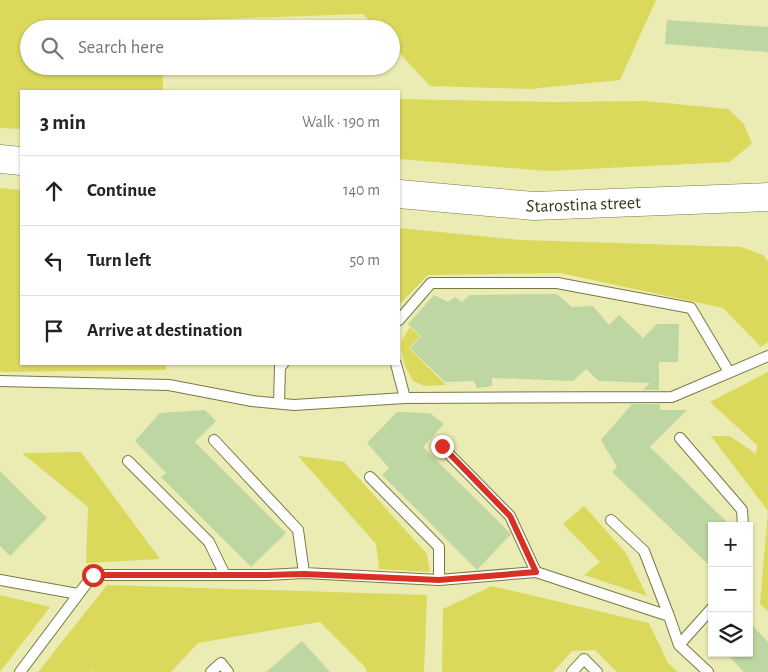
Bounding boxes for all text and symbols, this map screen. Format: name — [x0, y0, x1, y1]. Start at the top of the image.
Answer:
search box — [20, 20, 400, 75]
icon: search — [38, 34, 66, 62]
text: Search here — [78, 38, 164, 57]
text: 3 min — [40, 112, 86, 133]
text: Walk · 190 m — [302, 114, 380, 130]
icon: ahead — [40, 177, 68, 205]
text: Continue — [87, 181, 156, 200]
text: 140 m — [343, 182, 380, 198]
street label: Starostina street — [525, 194, 642, 216]
icon: left — [40, 247, 68, 275]
text: Turn left — [87, 251, 151, 270]
text: 50 m — [349, 252, 380, 268]
icon: arrive — [40, 317, 68, 345]
text: Arrive at destination — [87, 321, 243, 340]
route end — [431, 435, 454, 458]
map controls — [708, 522, 753, 657]
button: + — [708, 522, 753, 567]
route start — [82, 564, 105, 587]
button: − — [708, 567, 753, 612]
button: layers — [708, 612, 753, 657]

